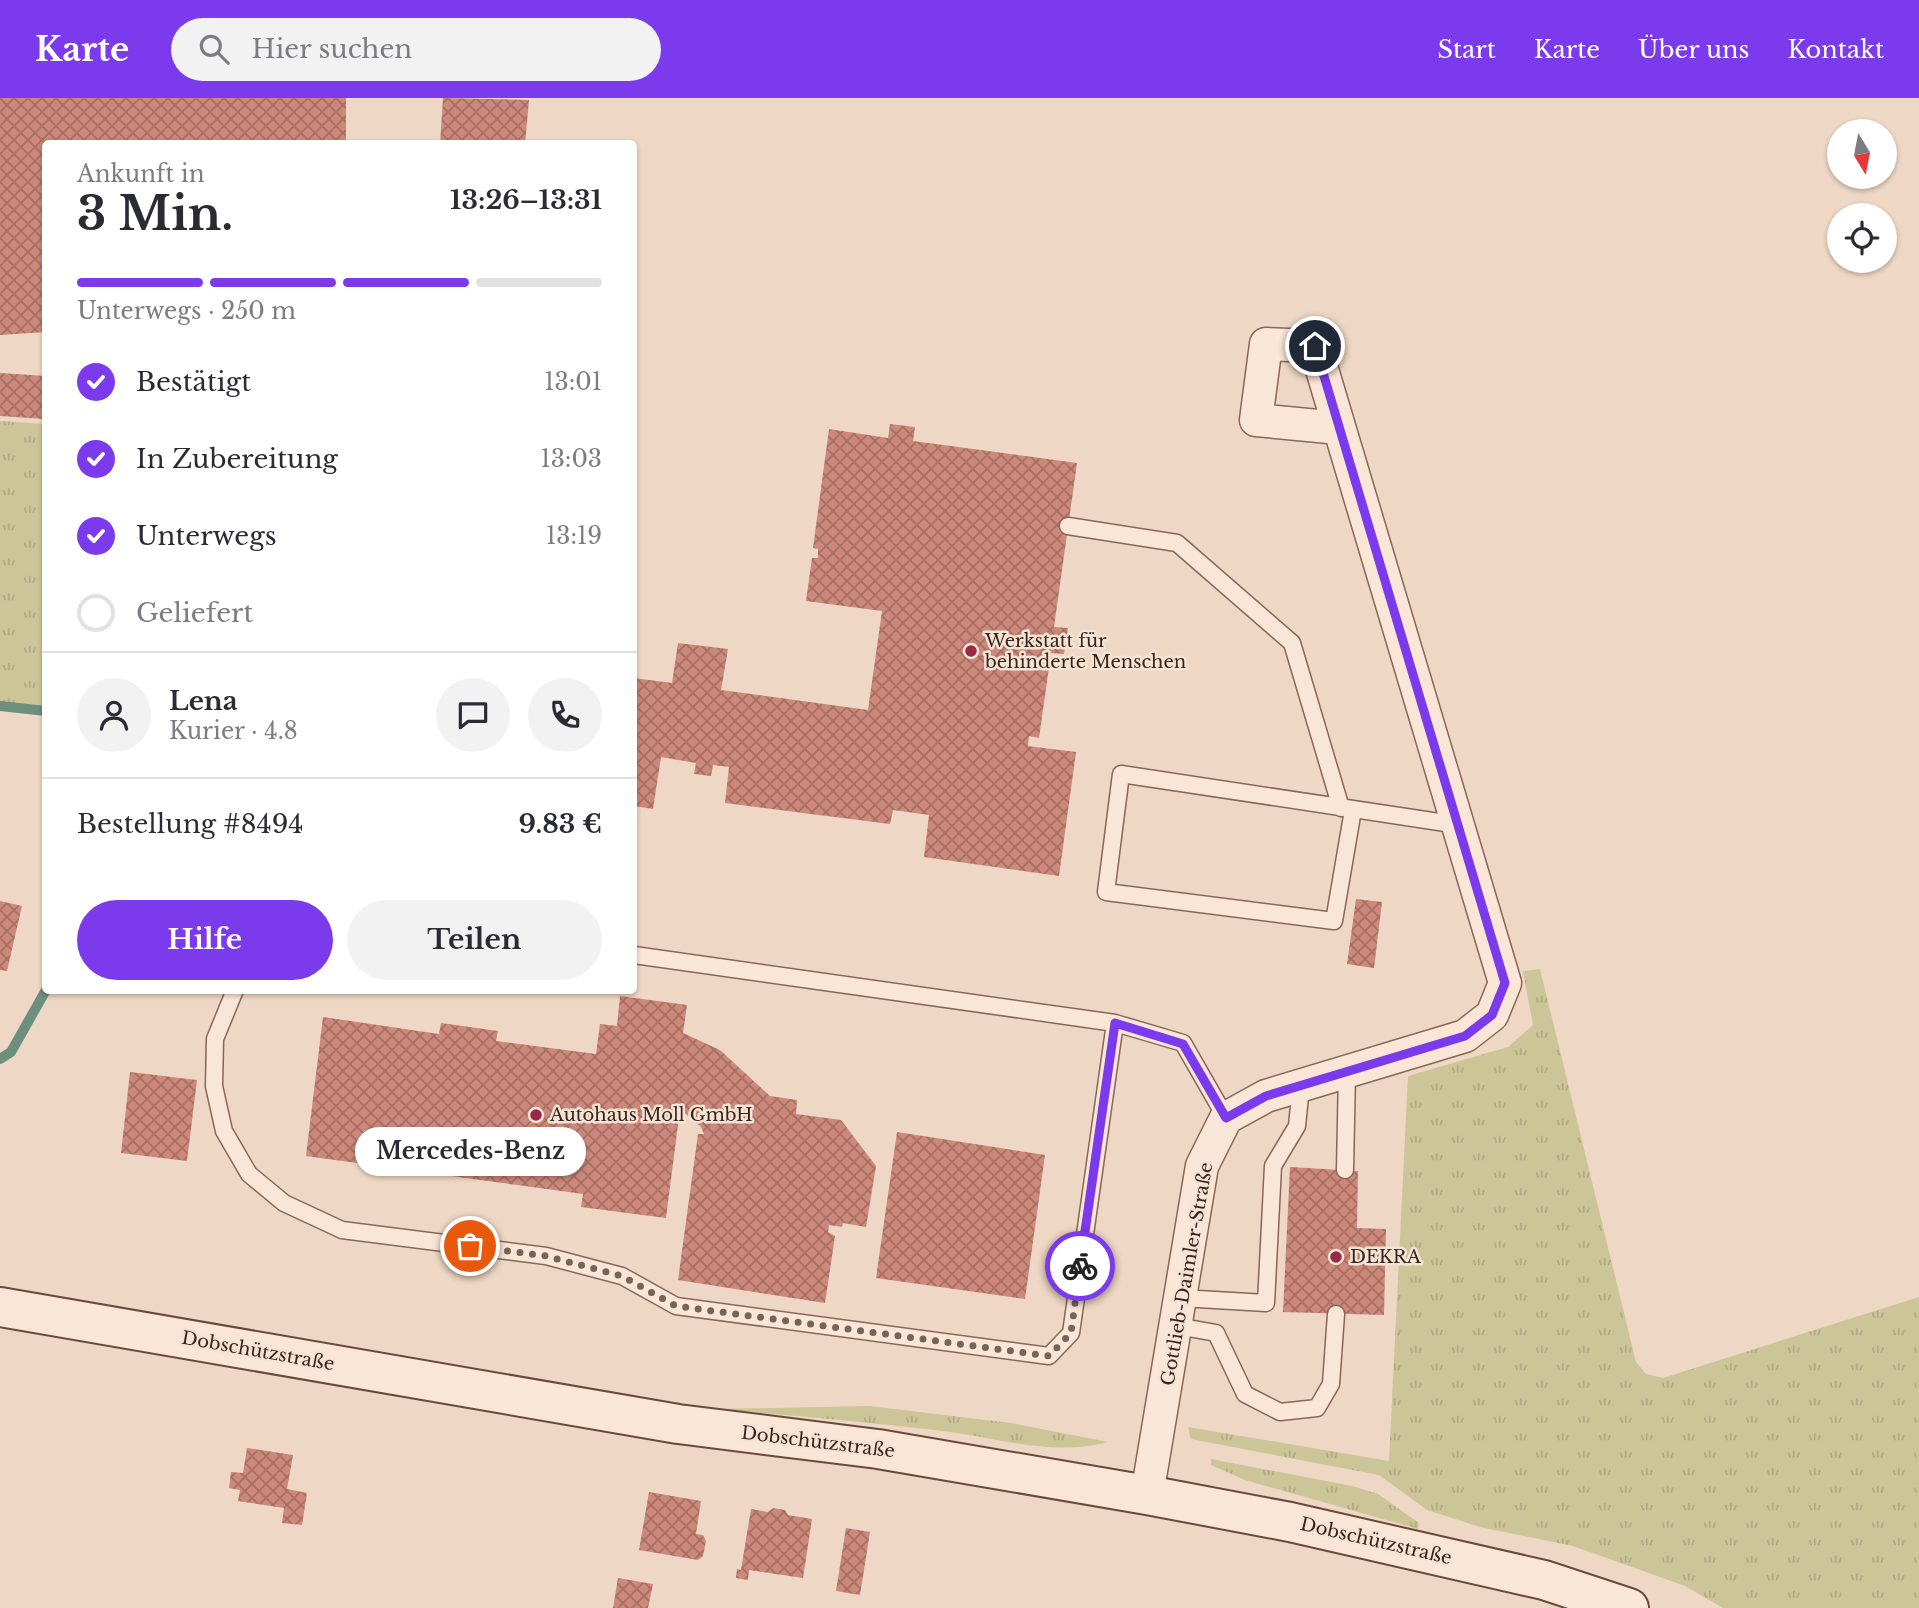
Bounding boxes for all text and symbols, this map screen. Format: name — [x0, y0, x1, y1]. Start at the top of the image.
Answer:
search box — [171, 18, 661, 81]
text: Karte — [35, 29, 129, 70]
icon: search — [195, 30, 233, 68]
text: Hier suchen — [251, 33, 412, 65]
text: Start — [1438, 35, 1496, 64]
text: Karte — [1534, 35, 1600, 64]
text: Über uns — [1638, 35, 1750, 64]
text: Kontakt — [1788, 35, 1884, 64]
north arrow — [1827, 119, 1897, 189]
map controls — [1827, 119, 1897, 273]
text: Ankunft in — [77, 160, 205, 188]
text: 13:26–13:31 — [450, 184, 602, 216]
text: 3 Min. — [77, 185, 233, 242]
button: locate — [1827, 203, 1897, 273]
text: Unterwegs · 250 m — [77, 297, 296, 325]
pin — [1285, 316, 1345, 376]
icon: home — [1296, 327, 1334, 365]
icon: check — [77, 363, 115, 401]
text: Bestätigt — [136, 366, 251, 398]
text: 13:01 — [544, 368, 602, 396]
icon: check — [77, 440, 115, 478]
text: In Zubereitung — [136, 443, 338, 475]
text: 13:03 — [540, 445, 602, 473]
icon: check — [77, 517, 115, 555]
text: Unterwegs — [136, 520, 277, 552]
text: 13:19 — [546, 522, 602, 550]
text: Geliefert — [136, 597, 253, 629]
place label: Werkstatt für behinderte Menschen — [984, 630, 1186, 673]
marker: Werkstatt für behinderte Menschen — [963, 643, 979, 659]
button: person — [77, 678, 151, 752]
button: chat — [436, 678, 510, 752]
button: phone — [528, 678, 602, 752]
text: Lena — [169, 685, 238, 717]
text: Kurier · 4.8 — [169, 717, 298, 745]
text: Bestellung #8494 — [77, 808, 304, 840]
text: 9.83 € — [519, 808, 602, 840]
button: Hilfe — [77, 900, 333, 980]
button: Teilen — [347, 900, 602, 980]
place label: Autohaus Moll GmbH — [549, 1104, 753, 1126]
marker: Autohaus Moll GmbH — [528, 1107, 544, 1123]
callout: Mercedes-Benz — [354, 1127, 586, 1176]
text: Mercedes-Benz — [376, 1137, 565, 1165]
street label: Gottlieb-Daimler-Straße — [1157, 1161, 1217, 1387]
pin — [440, 1216, 500, 1276]
icon: bag — [451, 1227, 489, 1265]
courier — [1045, 1231, 1115, 1301]
place label: DEKRA — [1350, 1246, 1422, 1268]
icon: bike — [1061, 1247, 1099, 1285]
marker: DEKRA — [1328, 1249, 1344, 1265]
street label: Dobschützstraße — [180, 1327, 336, 1375]
street label: Dobschützstraße — [740, 1422, 896, 1462]
street label: Dobschützstraße — [1298, 1513, 1454, 1569]

